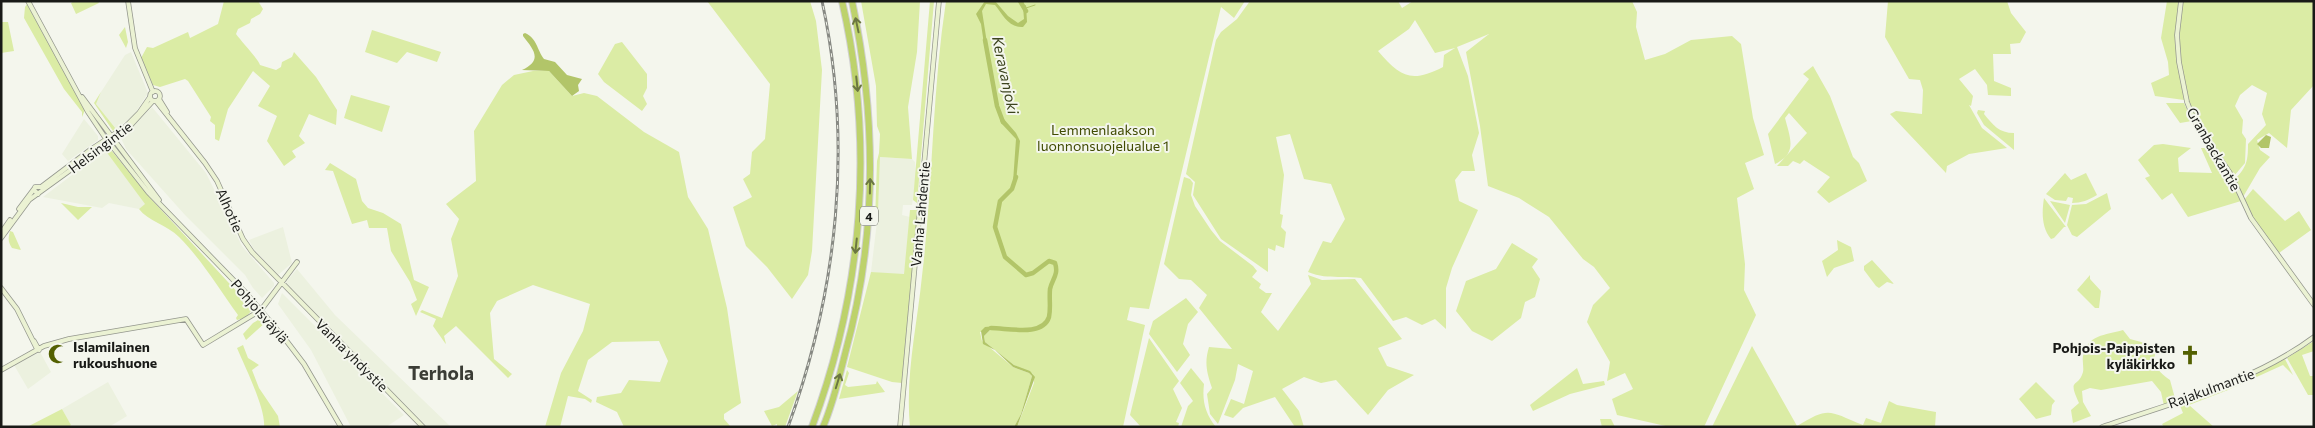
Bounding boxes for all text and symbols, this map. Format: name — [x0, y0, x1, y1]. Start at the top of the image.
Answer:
one-way arrow — [852, 17, 861, 33]
water label: Keravanjoki — [989, 34, 1023, 117]
one-way arrow — [852, 75, 861, 91]
street label: Granbackantie — [2183, 104, 2245, 194]
street label: Helsingintie — [65, 118, 135, 176]
park label: Lemmenlaakson luonnonsuojelualue 1 — [1037, 121, 1169, 154]
street label: Vanha Lahdentie — [907, 161, 933, 267]
one-way arrow — [866, 179, 875, 195]
street label: Alhotie — [213, 185, 247, 235]
road number: 4 — [860, 207, 878, 226]
one-way arrow — [851, 237, 861, 253]
street label: Pohjoisväylä — [228, 276, 292, 346]
street label: Vanha yhdystie — [312, 315, 392, 395]
place label: Islamilainen rukoushuone — [73, 338, 157, 371]
place label: Pohjois-Paippisten kyläkirkko — [2052, 339, 2175, 372]
mosque icon: Islamilainen rukoushuone — [47, 343, 69, 365]
church icon: Pohjois-Paippisten kyläkirkko — [2179, 344, 2201, 366]
district label: Terhola — [408, 361, 474, 384]
street label: Rajakulmantie — [2165, 364, 2257, 412]
one-way arrow — [834, 373, 843, 389]

